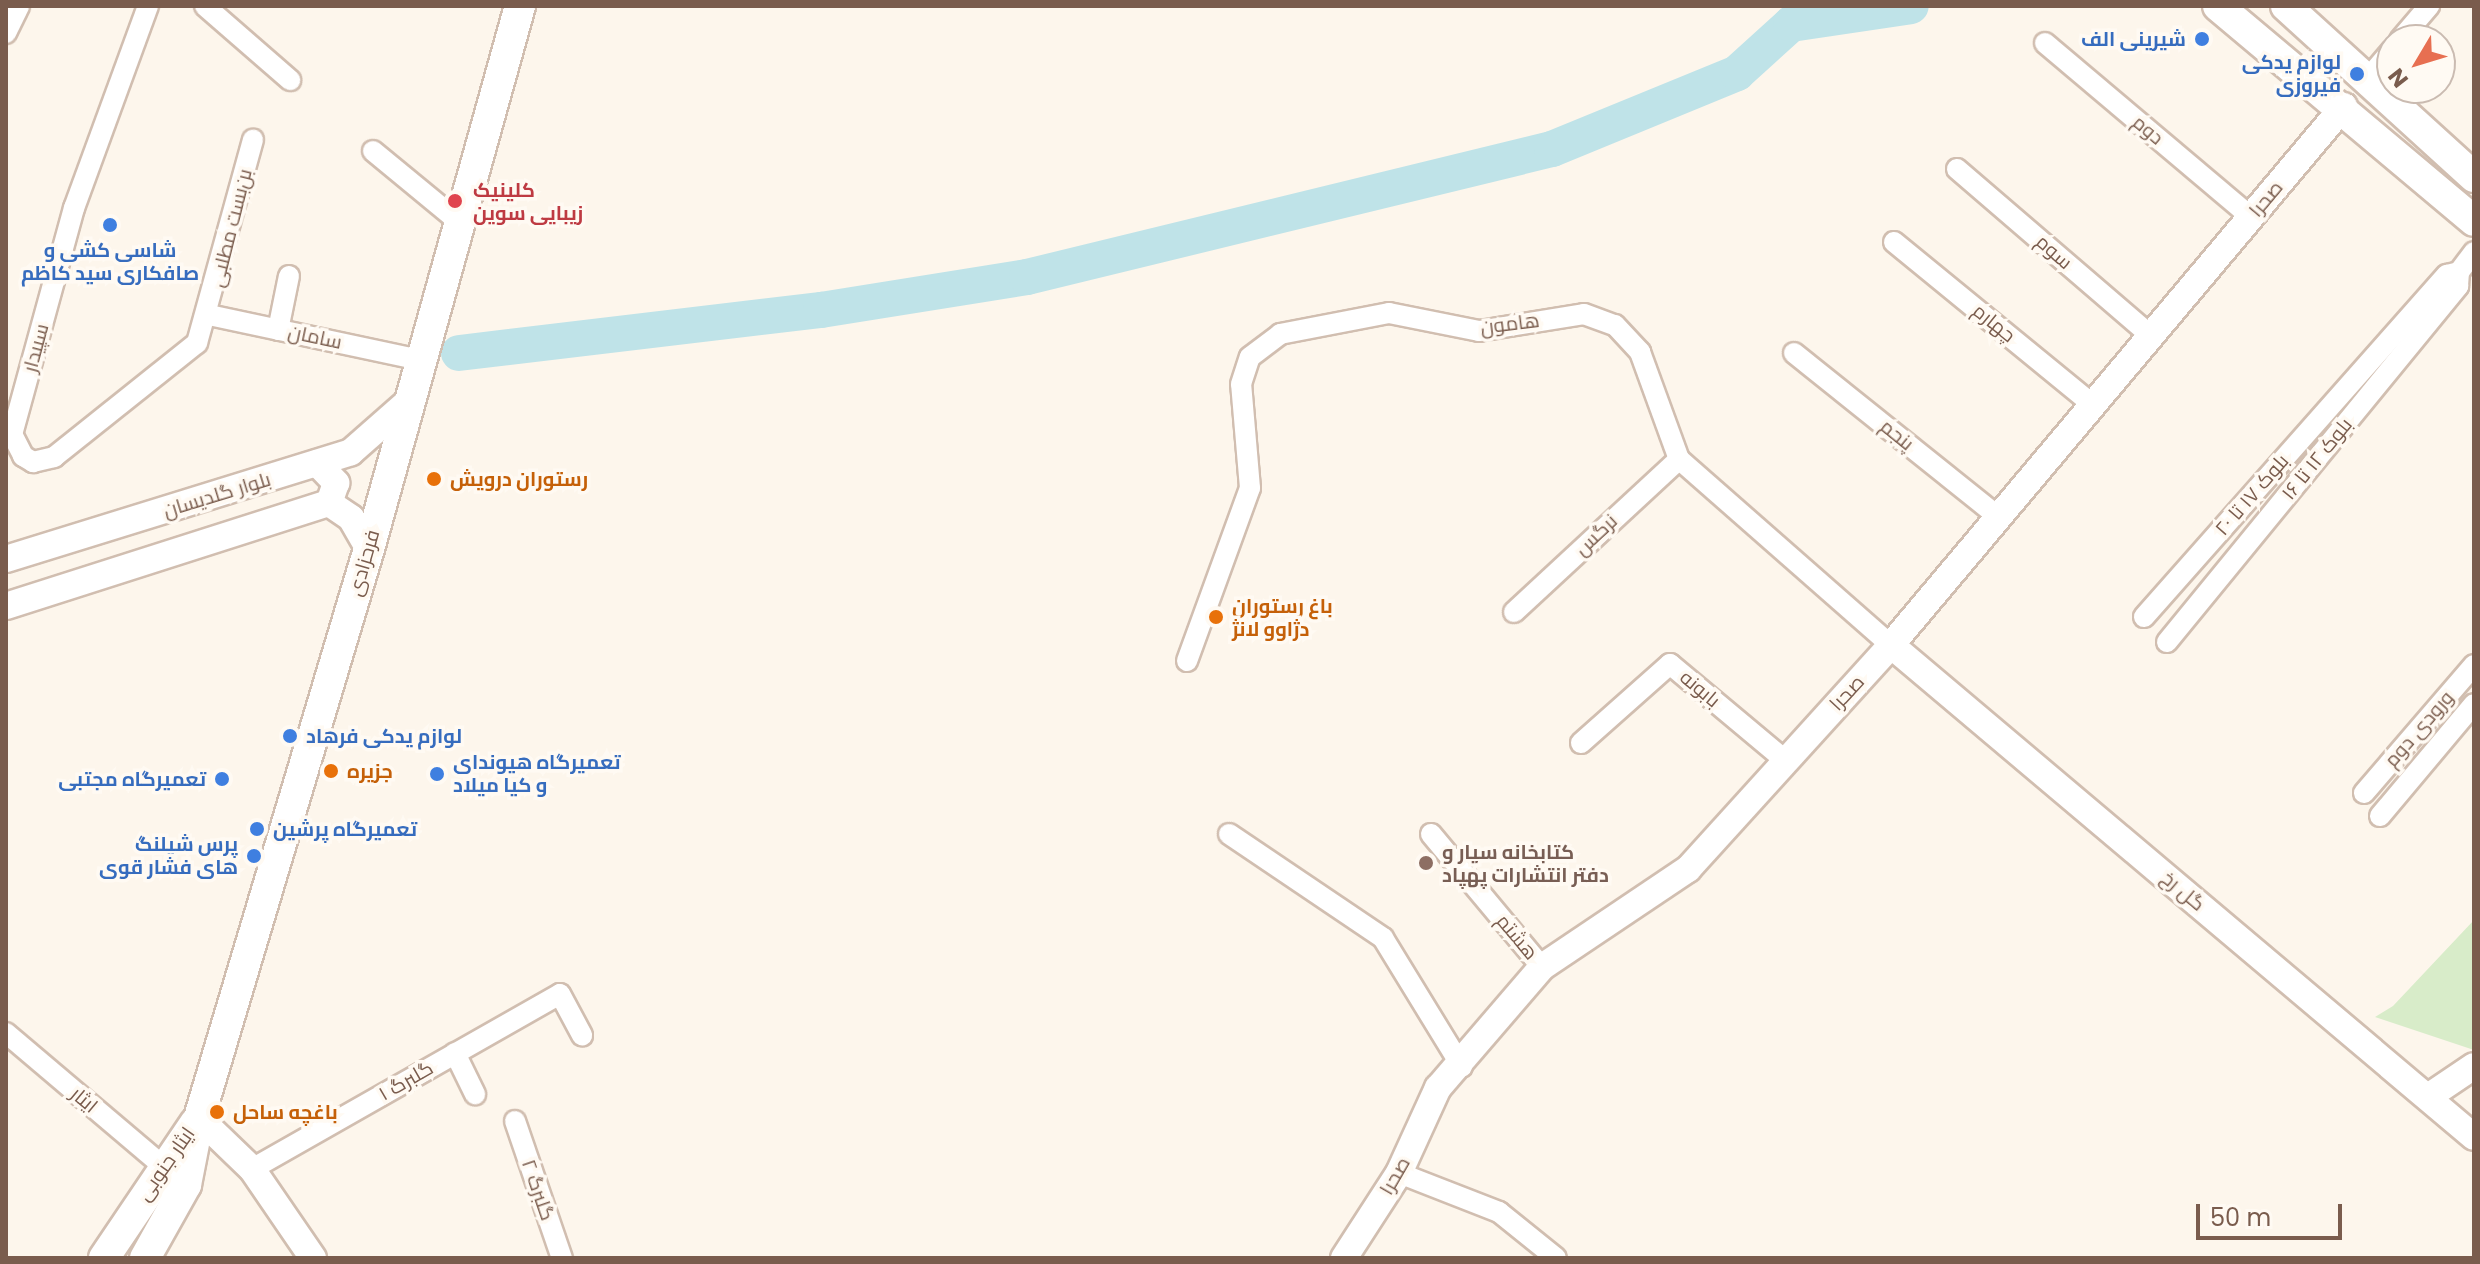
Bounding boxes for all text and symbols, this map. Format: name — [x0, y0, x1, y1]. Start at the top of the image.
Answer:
north arrow — [2376, 24, 2456, 104]
place label: شیرینی الف — [2081, 27, 2186, 51]
marker: شیرینی الف — [2193, 30, 2211, 48]
place label: لوازم یدکى فیروزى — [2242, 50, 2341, 97]
text: N — [2381, 62, 2416, 94]
marker: لوازم یدکى فیروزى — [2348, 65, 2366, 83]
street label: دوم — [2128, 110, 2168, 150]
street label: بن‌بست مطلبی — [205, 166, 257, 290]
street label: صحرا — [2244, 176, 2288, 222]
place label: کلینیک زیبایی سوین — [473, 178, 583, 225]
marker: کلینیک زیبایی سوین — [444, 190, 466, 212]
marker: شاسی کشی و صافکاری سید کاظم — [101, 216, 119, 234]
street label: سوم — [2031, 230, 2077, 274]
place label: شاسی کشی و صافکاری سید کاظم — [21, 238, 199, 285]
street label: چهارم — [1968, 299, 2020, 347]
street label: هامون — [1479, 308, 1541, 340]
street label: سامان — [286, 320, 344, 354]
street label: سپیدار — [18, 321, 54, 375]
street label: بلوک ۱۲ تا ۱۶ — [2277, 413, 2357, 505]
street label: پنجم — [1875, 414, 1919, 456]
street label: بلوک ۱۷ تا ۲۰ — [2210, 449, 2294, 541]
street label: بلوار گلدیسان — [160, 467, 274, 523]
place label: رستوران درویش — [450, 467, 588, 491]
marker: رستوران درویش — [425, 470, 443, 488]
street label: نرگس — [1570, 509, 1622, 561]
street label: فرحزادی — [343, 527, 385, 599]
place label: باغ رستوران دژاوو لانژ — [1232, 594, 1333, 641]
marker: باغ رستوران دژاوو لانژ — [1207, 608, 1225, 626]
street label: بابونه — [1675, 665, 1725, 713]
street label: صحرا — [1825, 670, 1869, 716]
street label: ورودی دوم — [2379, 686, 2459, 772]
place label: لوازم یدکی فرهاد — [306, 724, 462, 748]
marker: لوازم یدکی فرهاد — [281, 727, 299, 745]
place label: تعمیرگاه هیوندای و کیا میلاد — [453, 750, 621, 797]
place label: جزیره — [347, 759, 393, 783]
marker: جزیره — [322, 762, 340, 780]
marker: تعمیرگاه هیوندای و کیا میلاد — [428, 765, 446, 783]
place label: تعمیرگاه مجتبی — [58, 767, 206, 791]
marker: تعمیرگاه مجتبی — [213, 770, 231, 788]
place label: تعمیرگاه پرشین — [273, 817, 417, 841]
marker: تعمیرگاه پرشین — [248, 820, 266, 838]
place label: پرس شیلنگ های فشار قوی — [99, 832, 238, 879]
place label: کتابخانه سیار و دفتر انتشارات پهپاد — [1442, 840, 1609, 887]
marker: پرس شیلنگ های فشار قوی — [245, 847, 263, 865]
marker: کتابخانه سیار و دفتر انتشارات پهپاد — [1417, 854, 1435, 872]
street label: گل رخ — [2156, 866, 2210, 916]
street label: هشتم — [1491, 909, 1543, 965]
street label: گلبرگ ۱ — [375, 1056, 437, 1106]
street label: ایثار — [66, 1082, 102, 1118]
place label: باغچه ساحل — [233, 1100, 338, 1124]
marker: باغچه ساحل — [208, 1103, 226, 1121]
street label: ایثار جنوبی — [132, 1122, 200, 1206]
street label: صحرا — [1375, 1153, 1415, 1199]
street label: گلبرگ ۲ — [516, 1156, 560, 1224]
scale bar — [2200, 1188, 2346, 1238]
text: 50 m — [2210, 1201, 2271, 1234]

